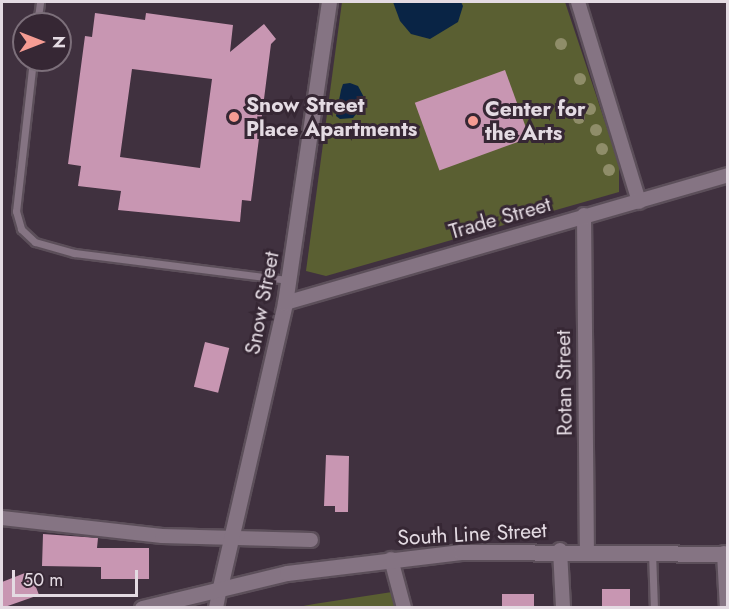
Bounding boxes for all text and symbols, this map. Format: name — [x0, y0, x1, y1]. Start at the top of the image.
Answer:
north arrow — [12, 12, 72, 72]
text: N — [47, 36, 70, 48]
place label: Snow Street Place Apartments — [246, 92, 417, 142]
place label: Center for the Arts — [485, 96, 586, 146]
marker: Snow Street Place Apartments — [227, 110, 241, 124]
marker: Center for the Arts — [466, 114, 480, 128]
street label: Trade Street — [446, 191, 554, 245]
street label: Snow Street — [240, 249, 284, 357]
street label: Rotan Street — [550, 330, 578, 436]
street label: South Line Street — [397, 518, 547, 550]
scale bar — [15, 558, 141, 596]
text: 50 m — [23, 567, 63, 593]

